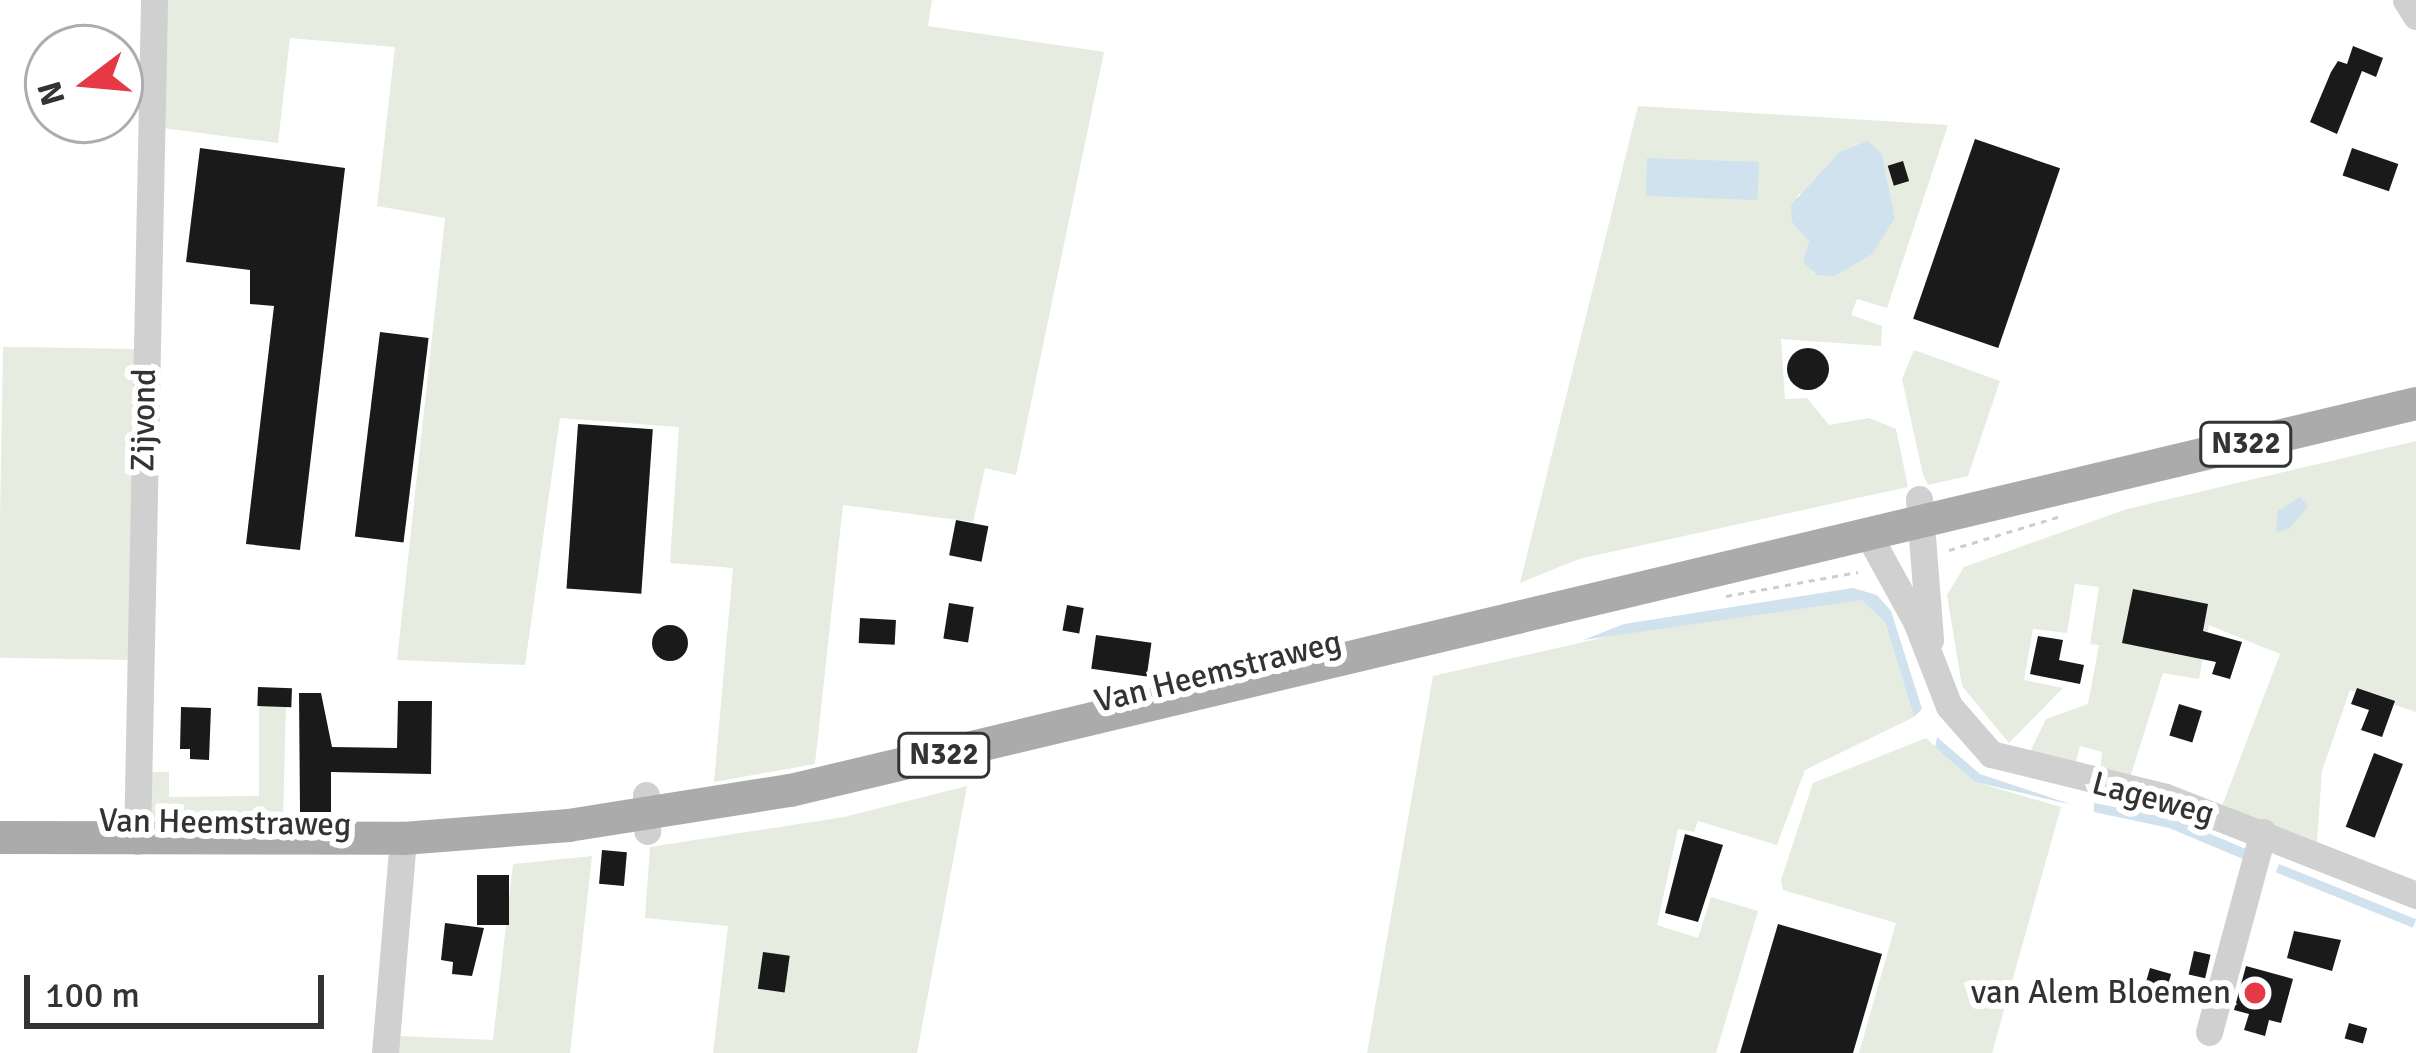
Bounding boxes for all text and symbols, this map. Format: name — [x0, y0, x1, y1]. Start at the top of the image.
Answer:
north arrow — [24, 24, 144, 144]
text: N — [29, 77, 75, 110]
street label: Zijvond — [123, 368, 165, 472]
road number: N322 — [2198, 420, 2294, 468]
street label: Van Heemstraweg — [1091, 622, 1345, 722]
road number: N322 — [896, 731, 992, 779]
street label: Lageweg — [2088, 764, 2218, 834]
street label: Van Heemstraweg — [98, 801, 352, 845]
scale bar — [30, 951, 330, 1025]
text: 100 m — [45, 973, 140, 1018]
place label: van Alem Bloemen — [1971, 973, 2231, 1013]
marker: van Alem Bloemen — [2242, 980, 2268, 1006]

